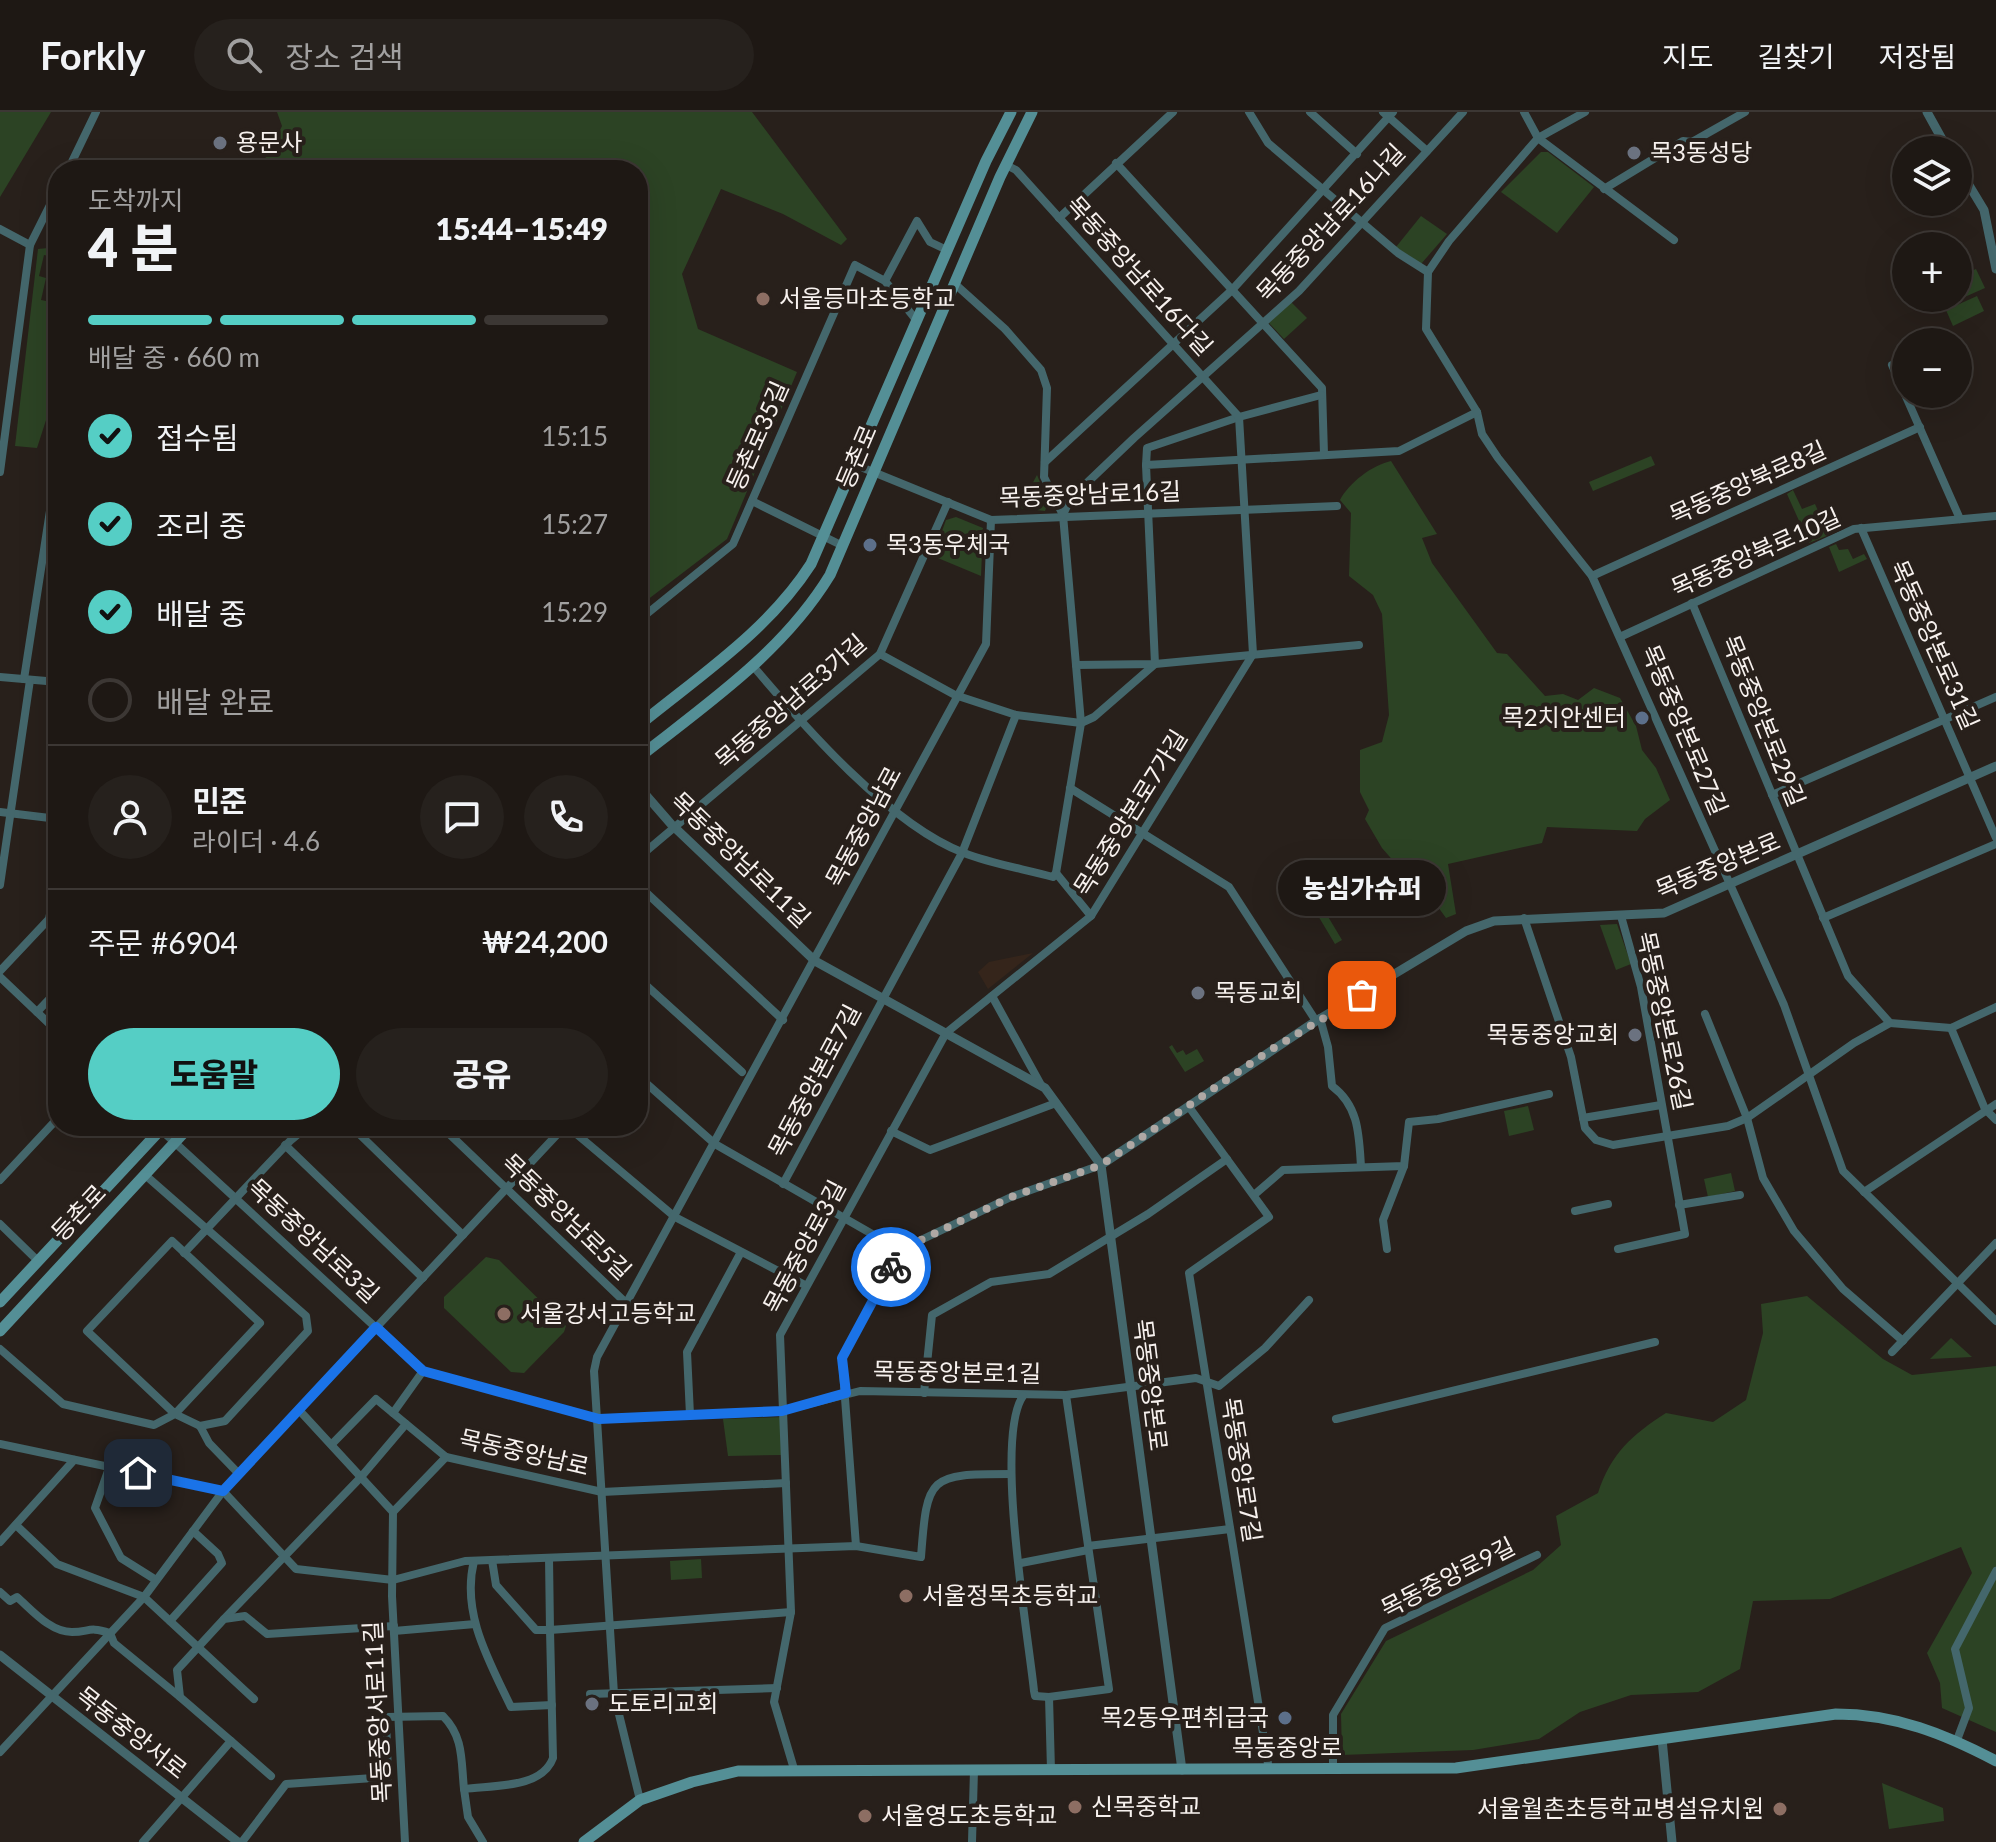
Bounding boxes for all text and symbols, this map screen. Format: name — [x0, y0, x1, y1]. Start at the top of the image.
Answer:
search box — [194, 19, 754, 91]
text: Forkly — [40, 32, 146, 78]
icon: search — [222, 33, 266, 77]
text: 장소 검색 — [286, 38, 404, 74]
text: 지도 — [1662, 39, 1713, 73]
text: 길찾기 — [1757, 39, 1835, 73]
text: 저장됨 — [1879, 39, 1956, 73]
place label: 용문사 — [236, 127, 302, 156]
marker: 용문사 — [211, 134, 229, 152]
map controls — [1892, 136, 1972, 408]
button: layers — [1892, 136, 1972, 216]
street label: 목동중앙남로16나길 — [1250, 137, 1410, 307]
place label: 목3동성당 — [1650, 137, 1752, 166]
marker: 목3동성당 — [1625, 144, 1643, 162]
text: 도착까지 — [88, 184, 184, 216]
street label: 목동중앙남로16다길 — [1061, 189, 1219, 361]
text: 15:44–15:49 — [435, 210, 608, 246]
text: 4 분 — [88, 216, 178, 278]
button: + — [1892, 232, 1972, 312]
place label: 서울등마초등학교 — [779, 283, 956, 312]
marker: 서울등마초등학교 — [754, 290, 772, 308]
button: − — [1892, 328, 1972, 408]
text: 배달 중 · 660 m — [88, 341, 260, 373]
street label: 등촌로35길 — [720, 376, 794, 494]
icon: check — [88, 414, 132, 458]
text: 접수됨 — [156, 419, 239, 455]
text: 15:15 — [541, 420, 608, 452]
street label: 등촌로 — [829, 420, 882, 493]
street label: 목동중앙북로8길 — [1665, 434, 1830, 529]
street label: 목동중앙남로16길 — [998, 476, 1182, 511]
street label: 목동중앙북로10길 — [1666, 501, 1845, 602]
icon: check — [88, 502, 132, 546]
text: 조리 중 — [156, 507, 246, 543]
text: 15:27 — [541, 508, 608, 540]
place label: 목3동우체국 — [886, 529, 1010, 558]
marker: 목3동우체국 — [861, 536, 879, 554]
street label: 목동중앙본로31길 — [1885, 555, 1986, 734]
icon: check — [88, 590, 132, 634]
text: 배달 중 — [156, 595, 246, 631]
text: 15:29 — [541, 596, 608, 628]
street label: 목동중앙남로3가길 — [709, 627, 871, 774]
street label: 목동중앙본로29길 — [1717, 630, 1812, 810]
street label: 목동중앙본로27길 — [1636, 640, 1734, 819]
text: 배달 완료 — [156, 683, 274, 719]
place label: 목2치안센터 — [1502, 702, 1626, 731]
marker: 목2치안센터 — [1633, 709, 1651, 727]
street label: 목동중앙본로7가길 — [1067, 724, 1193, 901]
street label: 목동중앙남로 — [819, 761, 907, 892]
button: person — [88, 775, 172, 859]
button: chat — [420, 775, 504, 859]
button: phone — [524, 775, 608, 859]
text: 민준 — [192, 782, 247, 818]
street label: 목동중앙남로11길 — [665, 785, 817, 933]
text: 라이더 · 4.6 — [192, 825, 320, 857]
street label: 목동중앙본로 — [1651, 825, 1784, 904]
callout: 농심가슈퍼 — [1278, 859, 1446, 915]
text: 농심가슈퍼 — [1302, 872, 1422, 904]
text: ₩24,200 — [482, 923, 608, 959]
text: 주문 #6904 — [88, 924, 238, 960]
street label: 목동중앙본로26길 — [1632, 928, 1699, 1113]
pin — [1328, 961, 1396, 1029]
icon: bag — [1340, 973, 1384, 1017]
place label: 목동교회 — [1214, 977, 1302, 1006]
marker: 목동교회 — [1189, 984, 1207, 1002]
street label: 목동중앙본로7길 — [761, 999, 866, 1161]
place label: 목동중앙교회 — [1487, 1019, 1619, 1048]
marker: 목동중앙교회 — [1626, 1026, 1644, 1044]
button: 도움말 — [88, 1028, 340, 1120]
button: 공유 — [356, 1028, 608, 1120]
street label: 목동중앙남로5길 — [496, 1147, 638, 1285]
street label: 목동중앙남로3길 — [243, 1172, 386, 1308]
street label: 목동중앙로3길 — [757, 1175, 851, 1318]
street label: 등촌로 — [45, 1178, 111, 1246]
courier — [851, 1227, 931, 1307]
icon: bike — [869, 1245, 913, 1289]
place label: 서울강서고등학교 — [520, 1298, 697, 1327]
marker: 서울강서고등학교 — [495, 1305, 513, 1323]
street label: 목동중앙본로 — [1129, 1317, 1174, 1452]
street label: 목동중앙본로1길 — [873, 1356, 1042, 1387]
street label: 목동중앙로7길 — [1217, 1395, 1268, 1544]
street label: 목동중앙남로 — [457, 1423, 592, 1481]
pin — [104, 1439, 172, 1507]
icon: home — [116, 1451, 160, 1495]
street label: 목동중앙로9길 — [1376, 1531, 1519, 1623]
place label: 서울정목초등학교 — [922, 1580, 1099, 1609]
marker: 서울정목초등학교 — [897, 1587, 915, 1605]
street label: 목동중앙서로11길 — [357, 1620, 396, 1804]
street label: 목동중앙서로 — [71, 1680, 193, 1784]
place label: 도토리교회 — [608, 1688, 718, 1717]
marker: 도토리교회 — [583, 1695, 601, 1713]
place label: 목2동우편취급국 — [1101, 1702, 1269, 1731]
marker: 목2동우편취급국 — [1276, 1709, 1294, 1727]
street label: 목동중앙로 — [1232, 1732, 1342, 1761]
place label: 신목중학교 — [1091, 1791, 1201, 1820]
place label: 서울월촌초등학교병설유치원 — [1477, 1793, 1764, 1822]
marker: 신목중학교 — [1066, 1798, 1084, 1816]
place label: 서울영도초등학교 — [881, 1800, 1058, 1829]
marker: 서울월촌초등학교병설유치원 — [1771, 1800, 1789, 1818]
marker: 서울영도초등학교 — [856, 1807, 874, 1825]

